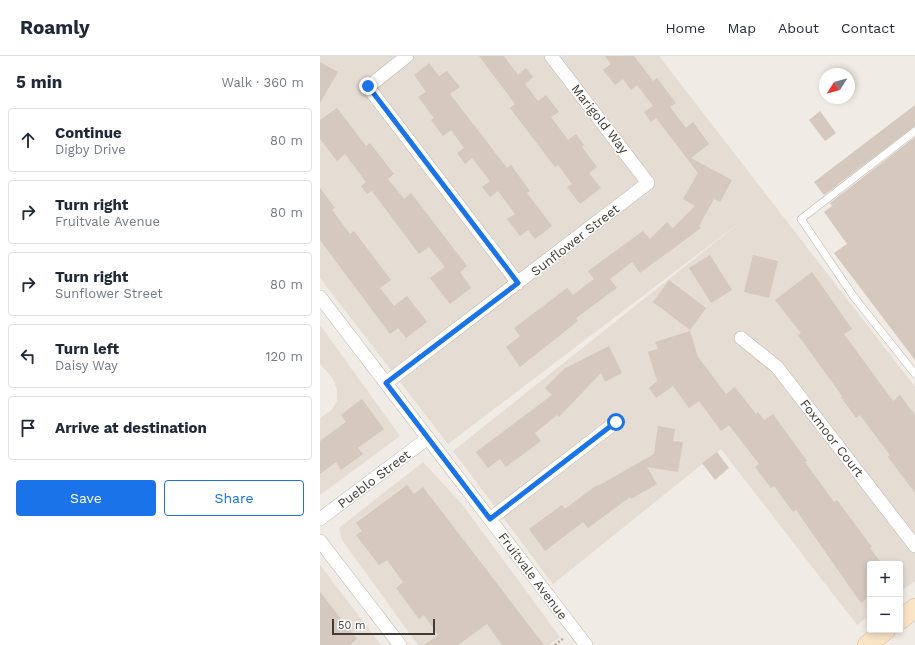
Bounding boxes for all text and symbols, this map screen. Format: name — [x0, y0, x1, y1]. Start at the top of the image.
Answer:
text: Roamly — [20, 16, 90, 39]
text: Home — [665, 20, 705, 36]
text: Map — [727, 20, 756, 36]
text: About — [778, 20, 819, 36]
text: Contact — [841, 20, 895, 36]
north arrow — [819, 68, 855, 104]
text: 5 min — [16, 72, 62, 92]
text: Walk · 360 m — [221, 75, 304, 90]
route end — [359, 77, 377, 95]
street label: Marigold Way — [568, 81, 632, 157]
text: Continue — [55, 124, 122, 142]
icon: ahead — [17, 129, 39, 151]
text: 80 m — [270, 133, 303, 148]
text: Digby Drive — [55, 142, 126, 157]
text: Turn right — [55, 196, 128, 214]
icon: right — [17, 201, 39, 223]
street label: Sunflower Street — [528, 201, 622, 279]
text: 80 m — [270, 205, 303, 220]
text: Fruitvale Avenue — [55, 214, 160, 229]
text: Turn right — [55, 268, 128, 286]
icon: right — [17, 273, 39, 295]
text: 80 m — [270, 277, 303, 292]
text: Sunflower Street — [55, 286, 163, 301]
text: Turn left — [55, 340, 119, 358]
icon: left — [17, 345, 39, 367]
text: 120 m — [265, 349, 303, 364]
text: Daisy Way — [55, 358, 118, 373]
street label: Foxmoor Court — [797, 396, 867, 480]
route start — [607, 413, 625, 431]
icon: arrive — [17, 417, 39, 439]
text: Arrive at destination — [55, 419, 207, 437]
street label: Pueblo Street — [335, 447, 414, 511]
button: Save — [16, 480, 156, 516]
button: Share — [164, 480, 304, 516]
street label: Fruitvale Avenue — [495, 530, 571, 622]
map controls — [867, 561, 903, 633]
button: + — [867, 561, 903, 597]
button: − — [867, 597, 903, 633]
scale bar — [332, 617, 435, 636]
text: 50 m — [338, 619, 365, 632]

